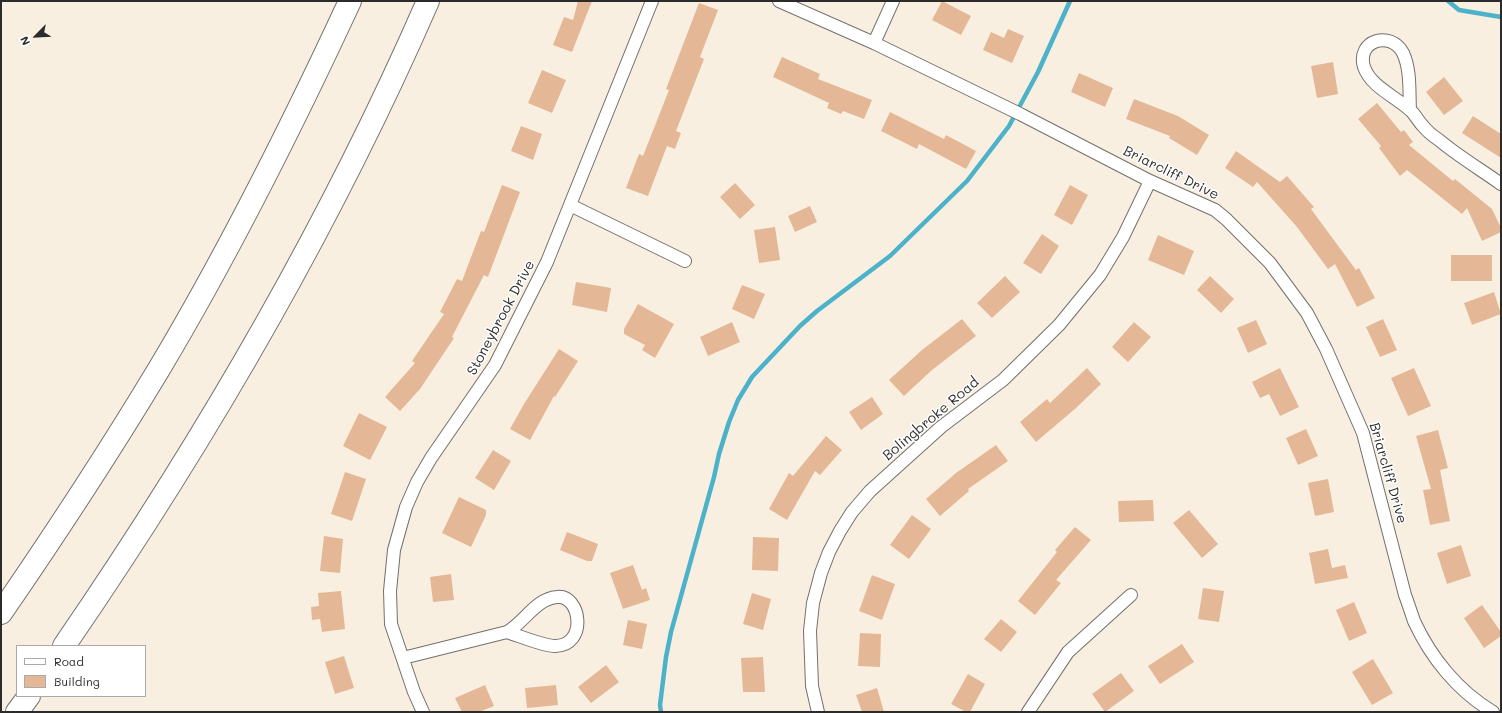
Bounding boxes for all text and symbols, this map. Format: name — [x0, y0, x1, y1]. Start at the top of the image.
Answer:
north arrow — [16, 16, 56, 56]
text: N — [16, 34, 33, 48]
street label: Briarcliff Drive — [1121, 143, 1221, 203]
street label: Stoneybrook Drive — [464, 258, 538, 378]
street label: Bolingbroke Road — [879, 374, 983, 464]
street label: Briarcliff Drive — [1366, 421, 1410, 525]
legend — [16, 645, 146, 697]
text: Road — [54, 653, 84, 669]
text: Building — [54, 673, 100, 689]

